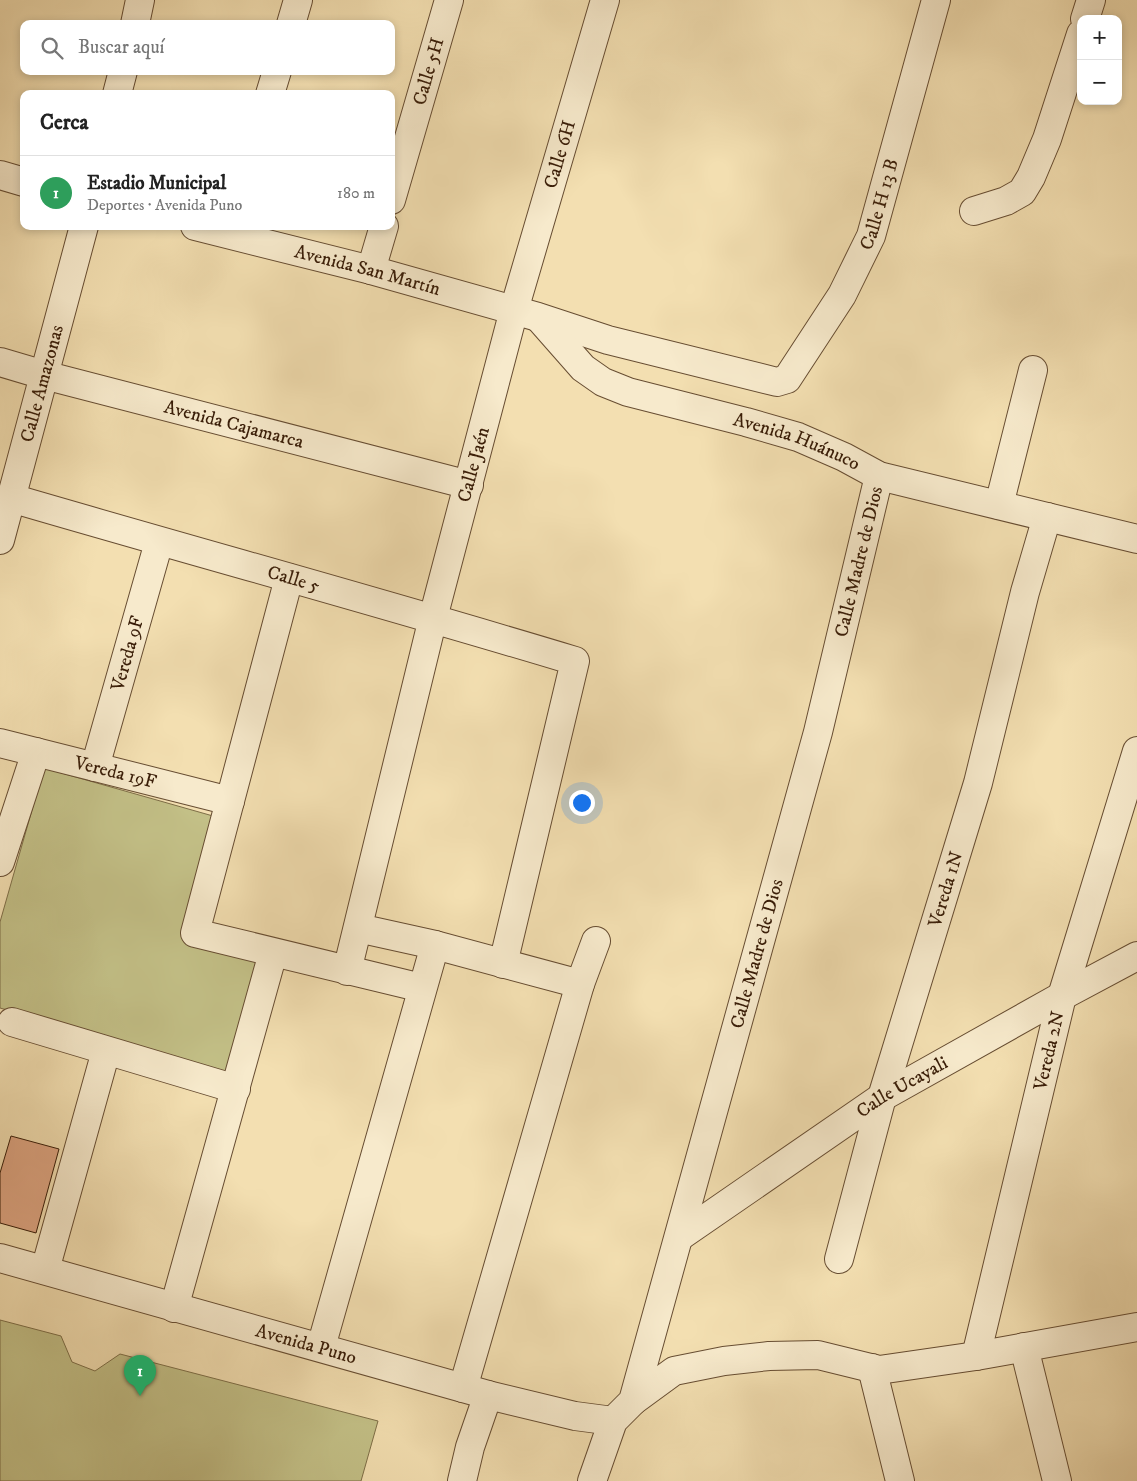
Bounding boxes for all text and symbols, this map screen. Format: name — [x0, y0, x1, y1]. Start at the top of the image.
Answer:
map controls — [1077, 15, 1122, 105]
button: + — [1077, 15, 1122, 60]
search box — [20, 20, 395, 75]
icon: search — [38, 34, 66, 62]
street label: Calle 5H — [408, 35, 449, 108]
text: Buscar aquí — [78, 36, 164, 59]
button: − — [1077, 60, 1122, 105]
text: Cerca — [40, 110, 88, 136]
street label: Calle 6H — [539, 118, 581, 191]
street label: Calle H 13 B — [854, 156, 903, 254]
text: Estadio Municipal — [87, 172, 226, 195]
text: 1 — [53, 183, 59, 203]
text: 180 m — [337, 183, 375, 203]
text: Deportes · Avenida Puno — [87, 195, 242, 215]
street label: Avenida San Martín — [292, 240, 443, 300]
street label: Calle Amazonas — [15, 322, 69, 445]
street label: Avenida Cajamarca — [162, 395, 306, 453]
street label: Avenida Huánuco — [731, 408, 864, 475]
street label: Calle Jaén — [452, 424, 494, 505]
street label: Calle Madre de Dios — [830, 484, 888, 639]
street label: Calle 5 — [265, 561, 323, 597]
street label: Vereda 9F — [105, 613, 149, 694]
street label: Vereda 19F — [71, 750, 159, 794]
your location — [569, 790, 595, 816]
street label: Vereda 1N — [923, 848, 968, 931]
street label: Calle Madre de Dios — [725, 876, 788, 1031]
street label: Vereda 2N — [1028, 1009, 1069, 1093]
street label: Calle Ucayali — [852, 1051, 952, 1123]
street label: Avenida Puno — [253, 1319, 359, 1369]
pin: 1 — [124, 1355, 156, 1396]

